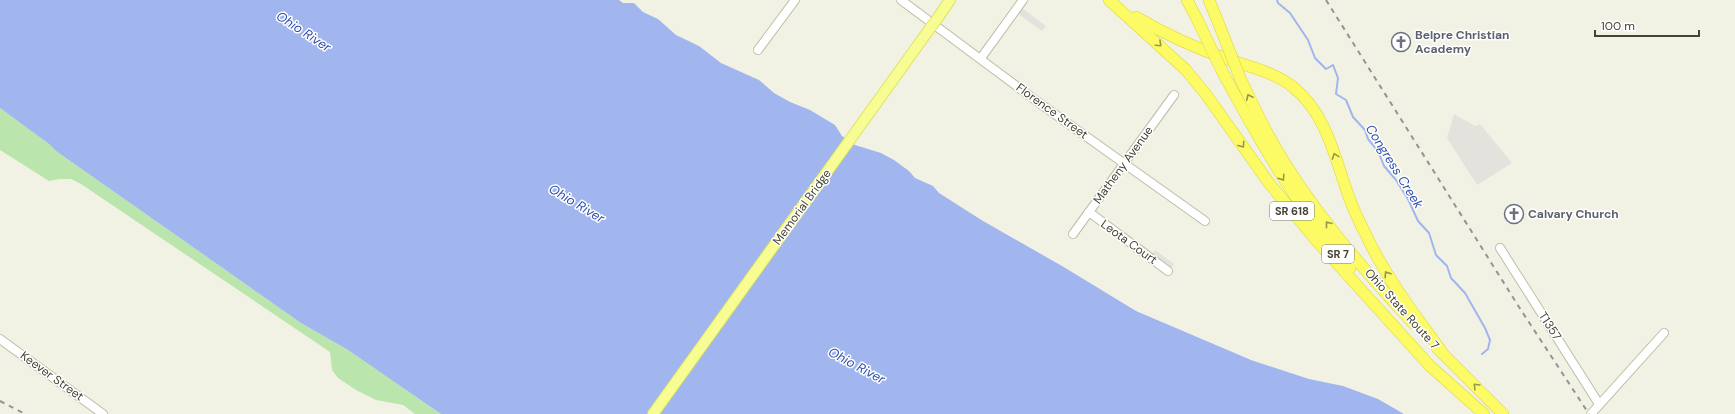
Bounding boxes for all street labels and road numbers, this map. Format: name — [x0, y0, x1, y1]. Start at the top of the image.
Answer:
street label: Florence Street — [1013, 80, 1091, 143]
street label: Matheny Avenue — [1089, 123, 1157, 207]
street label: Memorial Bridge — [769, 166, 835, 248]
road number: SR 618 — [1270, 202, 1314, 220]
street label: Leota Court — [1098, 216, 1161, 268]
road number: SR 7 — [1322, 245, 1354, 263]
street label: Ohio State Route 7 — [1361, 265, 1443, 353]
street label: T1357 — [1535, 309, 1565, 343]
street label: Keever Street — [17, 348, 87, 405]

